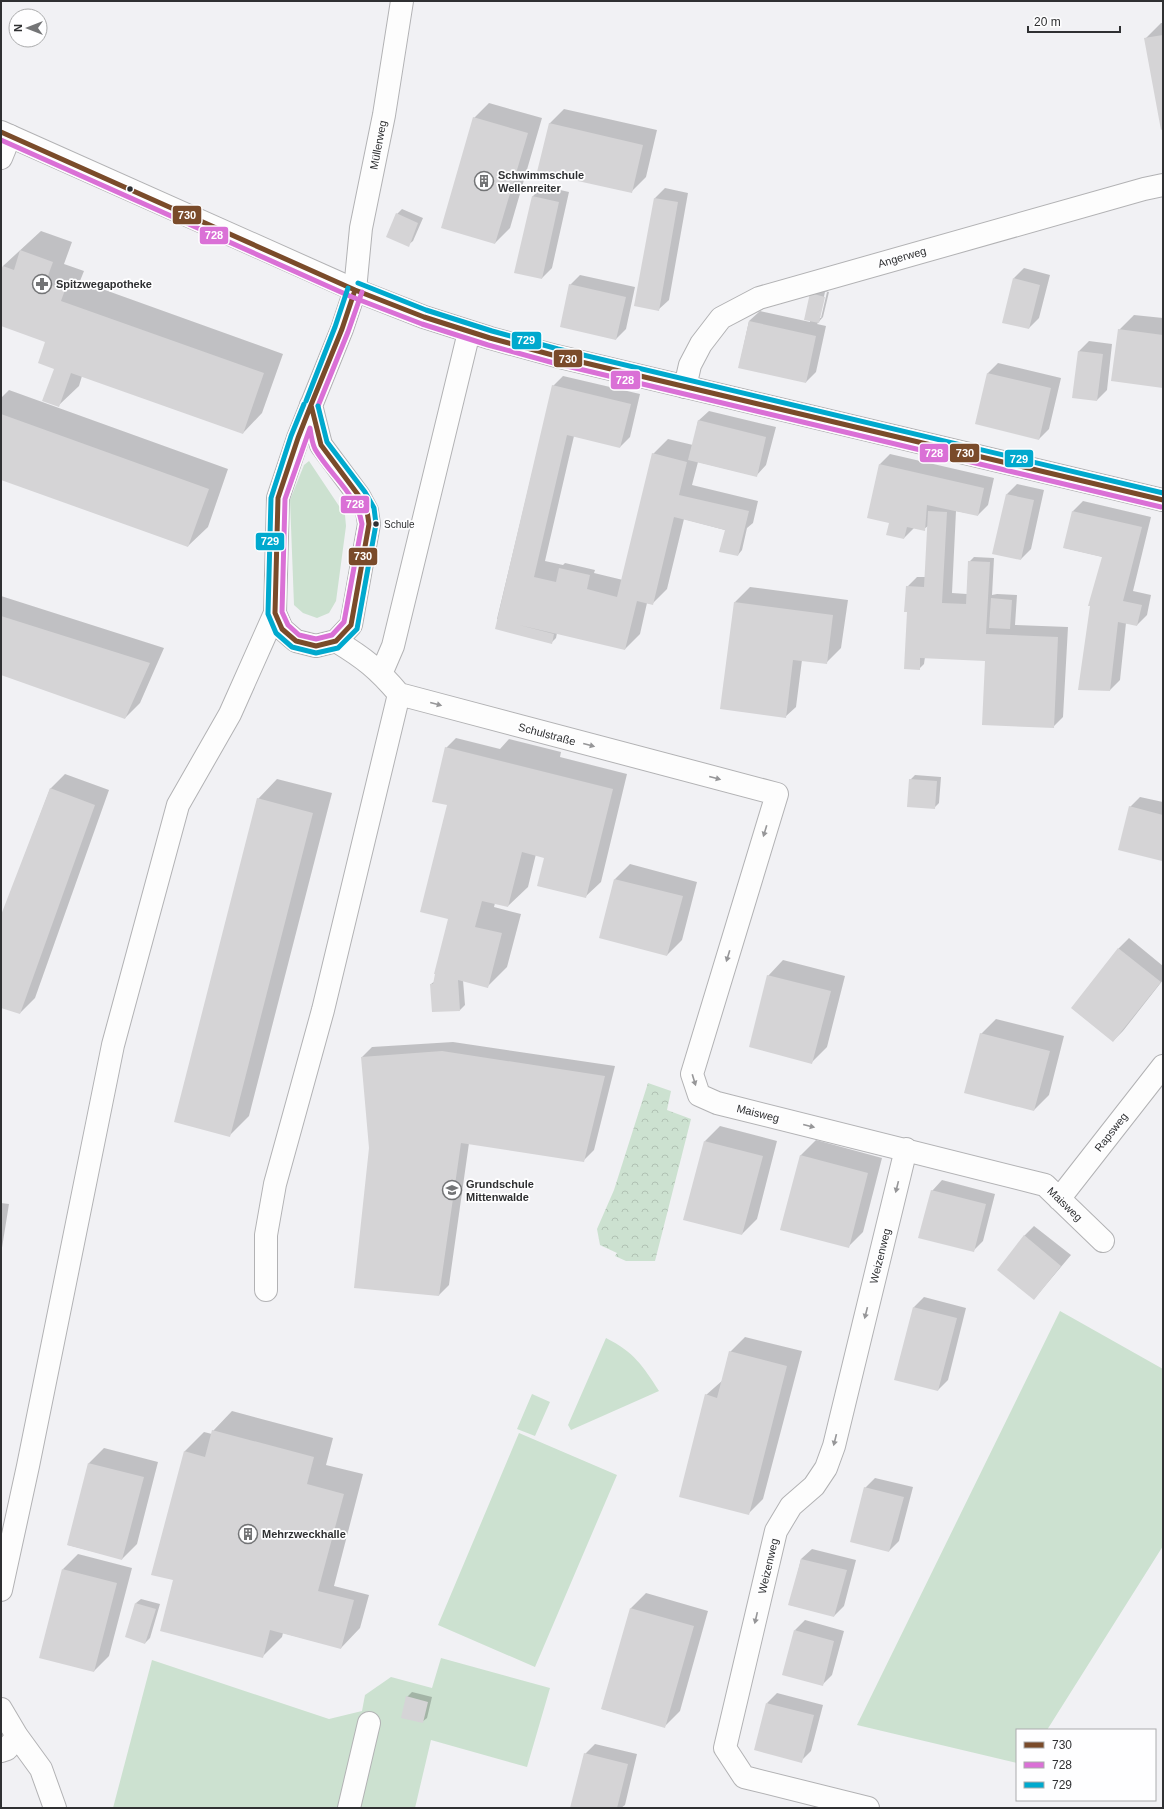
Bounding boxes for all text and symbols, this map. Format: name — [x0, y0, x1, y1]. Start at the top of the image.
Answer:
north arrow — [8, 8, 48, 48]
scale bar — [1028, 8, 1120, 34]
text: 20 m — [1034, 15, 1061, 29]
text: N — [12, 24, 24, 32]
street label: Müllerweg — [367, 119, 389, 171]
place label: Schwimmschule Wellenreiter — [498, 169, 584, 194]
building icon: Schwimmschule Wellenreiter — [473, 170, 495, 192]
unlabelled marker — [125, 184, 135, 194]
line badge: 730 — [172, 205, 202, 225]
text: 730 — [178, 209, 196, 221]
line badge: 728 — [199, 226, 229, 245]
text: 728 — [205, 229, 223, 241]
street label: Angerweg — [877, 244, 927, 270]
pharmacy icon: Spitzwegapotheke — [31, 273, 53, 295]
place label: Spitzwegapotheke — [56, 278, 152, 290]
line badge: 729 — [511, 331, 542, 350]
text: 729 — [517, 334, 535, 346]
line badge: 730 — [553, 349, 583, 368]
text: 730 — [559, 353, 577, 365]
line badge: 728 — [610, 370, 641, 390]
text: 728 — [616, 374, 634, 386]
line badge: 728 — [919, 443, 949, 463]
line badge: 730 — [949, 443, 980, 463]
text: 728 — [925, 447, 943, 459]
text: 730 — [956, 447, 974, 459]
line badge: 729 — [1004, 449, 1034, 468]
text: 729 — [1010, 453, 1028, 465]
line badge: 728 — [340, 495, 370, 514]
text: 728 — [346, 498, 364, 510]
marker: Schule — [371, 519, 381, 529]
place label: Schule — [384, 519, 415, 530]
line badge: 729 — [255, 532, 285, 551]
text: 729 — [261, 535, 279, 547]
line badge: 730 — [348, 547, 378, 566]
text: 730 — [354, 550, 372, 562]
one-way arrow — [430, 701, 442, 707]
street label: Schulstraße — [517, 721, 577, 747]
one-way arrow — [583, 742, 595, 748]
one-way arrow — [709, 775, 721, 781]
one-way arrow — [762, 826, 768, 838]
one-way arrow — [725, 950, 731, 962]
one-way arrow — [691, 1075, 697, 1087]
street label: Maisweg — [735, 1102, 781, 1124]
street label: Rapsweg — [1092, 1110, 1130, 1154]
one-way arrow — [803, 1123, 815, 1129]
place label: Grundschule Mittenwalde — [466, 1178, 534, 1203]
school or university icon: Grundschule Mittenwalde — [441, 1179, 463, 1201]
one-way arrow — [893, 1181, 899, 1193]
street label: Maisweg — [1045, 1185, 1085, 1223]
street label: Weizenweg — [867, 1227, 893, 1285]
one-way arrow — [863, 1308, 869, 1320]
one-way arrow — [832, 1433, 838, 1446]
building icon: Mehrzweckhalle — [237, 1523, 259, 1545]
place label: Mehrzweckhalle — [262, 1528, 346, 1540]
street label: Weizenweg — [756, 1537, 780, 1595]
one-way arrow — [752, 1611, 758, 1624]
legend — [1016, 1729, 1156, 1801]
text: 730 — [1052, 1738, 1072, 1752]
text: 728 — [1052, 1758, 1072, 1772]
text: 729 — [1052, 1778, 1072, 1792]

